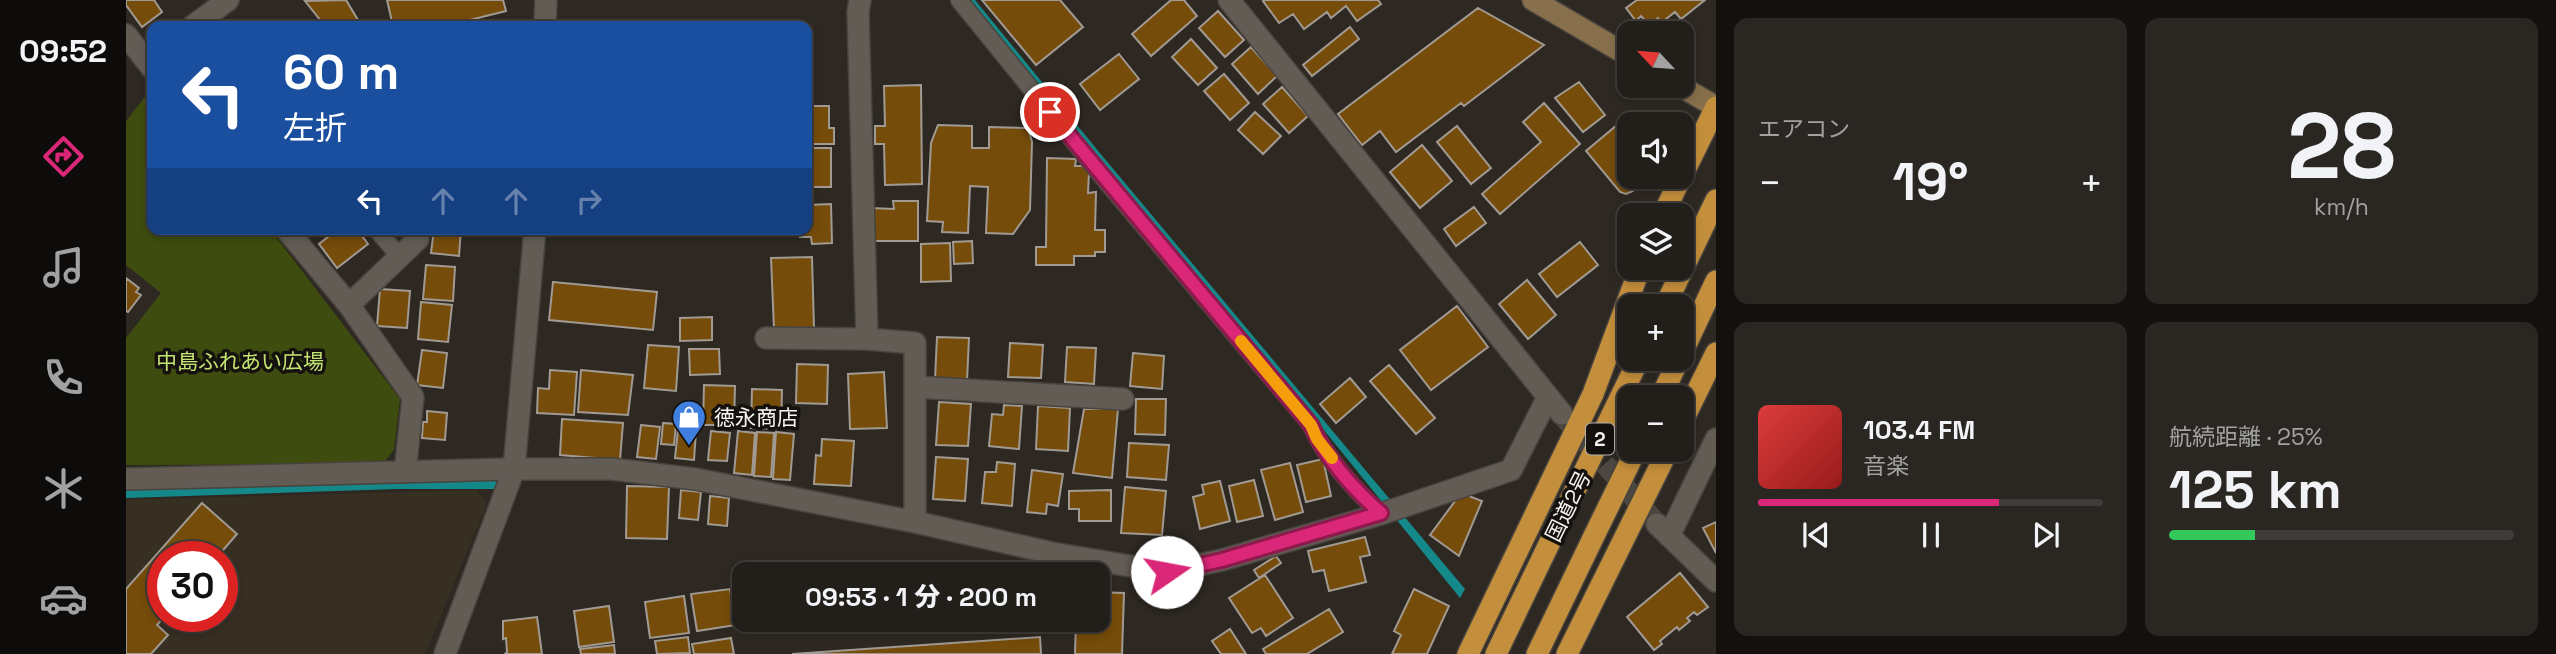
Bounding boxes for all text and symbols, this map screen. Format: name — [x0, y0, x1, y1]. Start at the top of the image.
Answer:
north arrow — [1617, 21, 1694, 98]
map controls — [1617, 21, 1694, 462]
text: 09:52 — [19, 31, 107, 71]
text: 60 m — [283, 41, 399, 103]
icon: left — [168, 49, 259, 140]
pin — [1020, 82, 1080, 142]
text: 28 — [2287, 88, 2396, 205]
icon: arrive — [1031, 93, 1069, 131]
text: 左折 — [283, 108, 347, 148]
button: sound — [1617, 112, 1694, 189]
text: エアコン — [1758, 114, 1850, 144]
icon: directions — [39, 132, 88, 181]
text: 19° — [1892, 149, 1969, 215]
text: − — [1758, 159, 1782, 207]
text: + — [2079, 159, 2103, 207]
icon: left — [351, 182, 389, 220]
icon: ahead — [424, 182, 462, 220]
icon: ahead — [497, 182, 535, 220]
icon: right — [570, 182, 608, 220]
text: km/h — [2314, 192, 2369, 222]
button: layers — [1617, 203, 1694, 280]
icon: music — [39, 243, 88, 292]
button: + — [1617, 294, 1694, 371]
park label: 中島ふれあい広場 — [156, 348, 324, 375]
icon: phone — [39, 353, 88, 402]
button: − — [1617, 385, 1694, 462]
shop icon: 徳永商店 — [670, 398, 708, 447]
place label: 徳永商店 — [714, 404, 798, 431]
text: 103.4 FM — [1863, 413, 1975, 447]
text: 航続距離 · 25% — [2169, 422, 2323, 452]
road number: 2 — [1586, 424, 1614, 454]
text: 音楽 — [1863, 451, 1909, 481]
text: 125 km — [2169, 457, 2342, 523]
icon: climate — [39, 464, 88, 513]
street label: 国道2号 — [1539, 466, 1597, 546]
icon: previous — [1797, 516, 1835, 554]
icon: pause — [1912, 516, 1950, 554]
icon: next — [2027, 516, 2065, 554]
position arrow — [1130, 535, 1204, 609]
speed limit sign: 30 — [147, 541, 238, 632]
icon: car — [39, 574, 88, 623]
text: 09:53 · 1 分 · 200 m — [805, 580, 1037, 614]

